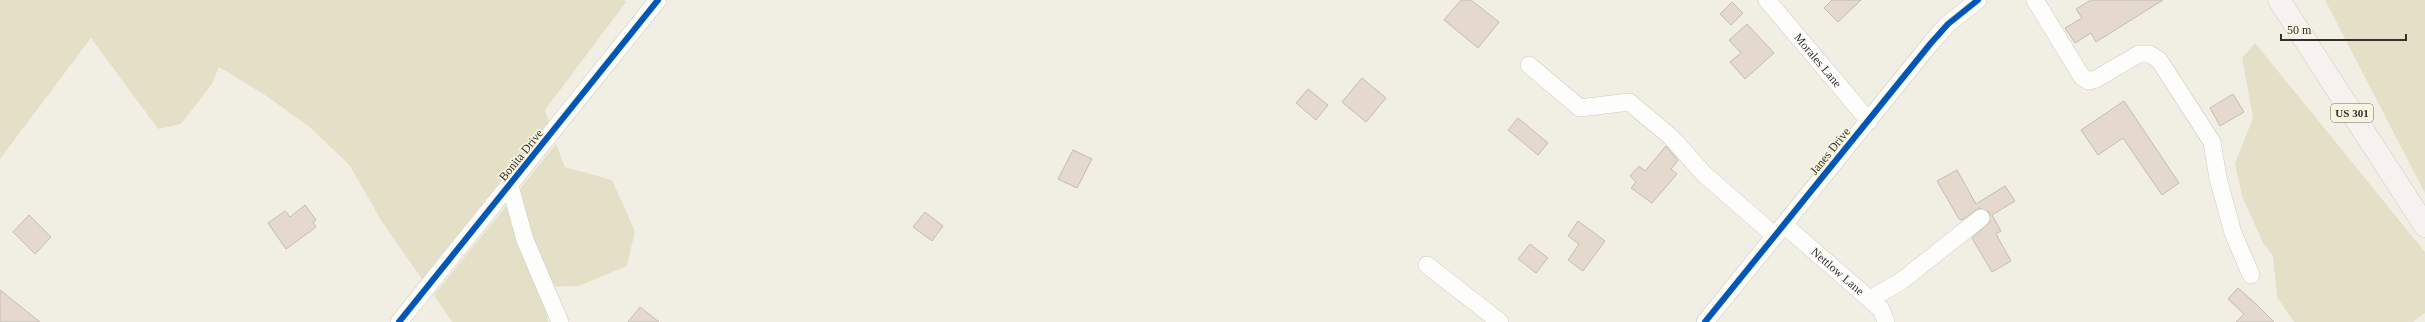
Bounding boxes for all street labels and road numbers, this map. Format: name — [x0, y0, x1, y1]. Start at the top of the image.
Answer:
street label: Morales Lane — [1791, 31, 1845, 90]
road number: US 301 — [2331, 104, 2373, 122]
street label: Janes Drive — [1807, 125, 1853, 177]
street label: Bonita Drive — [496, 126, 546, 184]
street label: Nettlow Lane — [1808, 245, 1867, 298]

